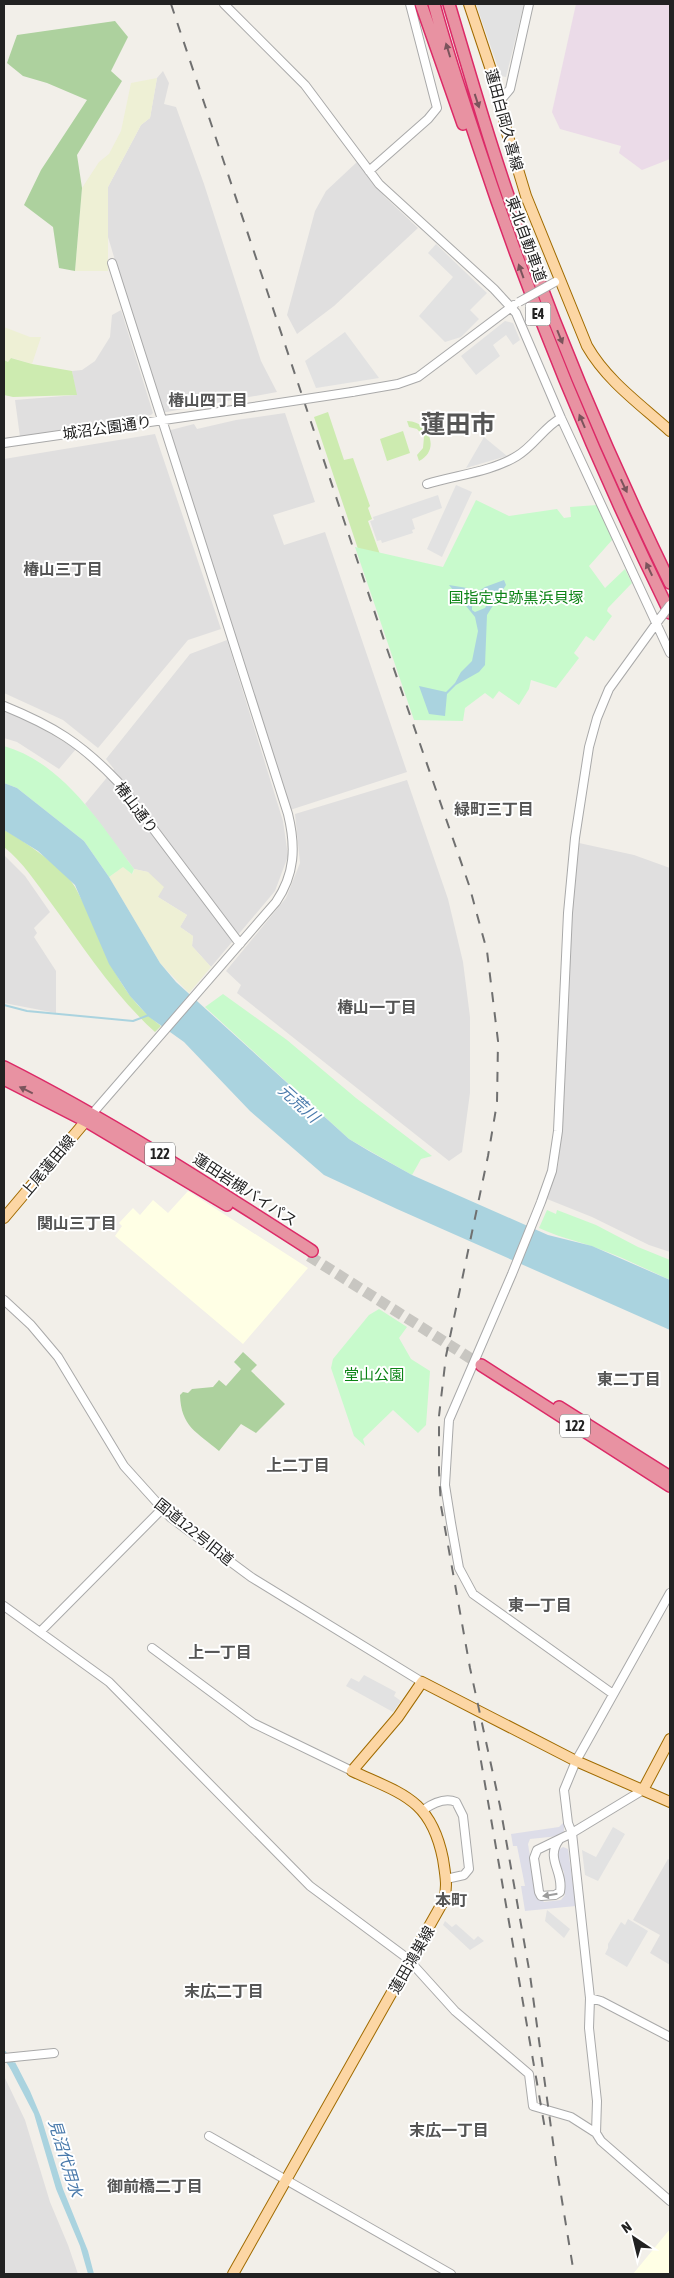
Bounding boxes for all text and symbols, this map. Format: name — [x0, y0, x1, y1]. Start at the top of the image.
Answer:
one-way arrow — [443, 42, 451, 57]
street label: 蓮田白岡久喜線 — [483, 67, 526, 173]
one-way arrow — [474, 94, 482, 109]
street label: 東北自動車道 — [503, 194, 550, 284]
one-way arrow — [517, 263, 525, 278]
road number: E4 — [526, 302, 550, 326]
one-way arrow — [557, 330, 565, 344]
district label: 椿山四丁目 — [168, 391, 248, 409]
district label: 蓮田市 — [420, 410, 496, 438]
street label: 城沼公園通り — [61, 413, 153, 442]
one-way arrow — [578, 414, 586, 428]
one-way arrow — [621, 479, 629, 493]
district label: 椿山三丁目 — [23, 560, 103, 578]
one-way arrow — [645, 562, 653, 577]
park label: 国指定史跡黒浜貝塚 — [448, 589, 584, 606]
street label: 椿山通り — [112, 779, 161, 837]
district label: 緑町三丁目 — [454, 800, 534, 818]
district label: 椿山一丁目 — [337, 998, 417, 1016]
water label: 元荒川 — [275, 1080, 324, 1127]
one-way arrow — [18, 1085, 33, 1094]
street label: 上尾蓮田線 — [17, 1131, 78, 1200]
road number: 122 — [145, 1142, 175, 1166]
street label: 蓮田岩槻バイパス — [190, 1150, 300, 1229]
district label: 関山三丁目 — [37, 1214, 117, 1232]
park label: 堂山公園 — [344, 1366, 404, 1383]
district label: 東二丁目 — [597, 1370, 661, 1388]
road number: 122 — [560, 1414, 590, 1438]
district label: 上二丁目 — [266, 1456, 330, 1474]
street label: 国道122号旧道 — [152, 1495, 237, 1568]
district label: 東一丁目 — [508, 1596, 572, 1614]
district label: 上一丁目 — [188, 1643, 252, 1661]
district label: 本町 — [435, 1891, 467, 1909]
one-way arrow — [542, 1891, 558, 1899]
street label: 蓮田鴻巣線 — [385, 1923, 438, 1996]
district label: 末広二丁目 — [184, 1982, 264, 2000]
water label: 見沼代用水 — [46, 2117, 87, 2201]
district label: 末広一丁目 — [409, 2121, 489, 2139]
district label: 御前橋二丁目 — [107, 2177, 203, 2195]
north arrow — [609, 2213, 659, 2263]
text: N — [619, 2218, 635, 2236]

